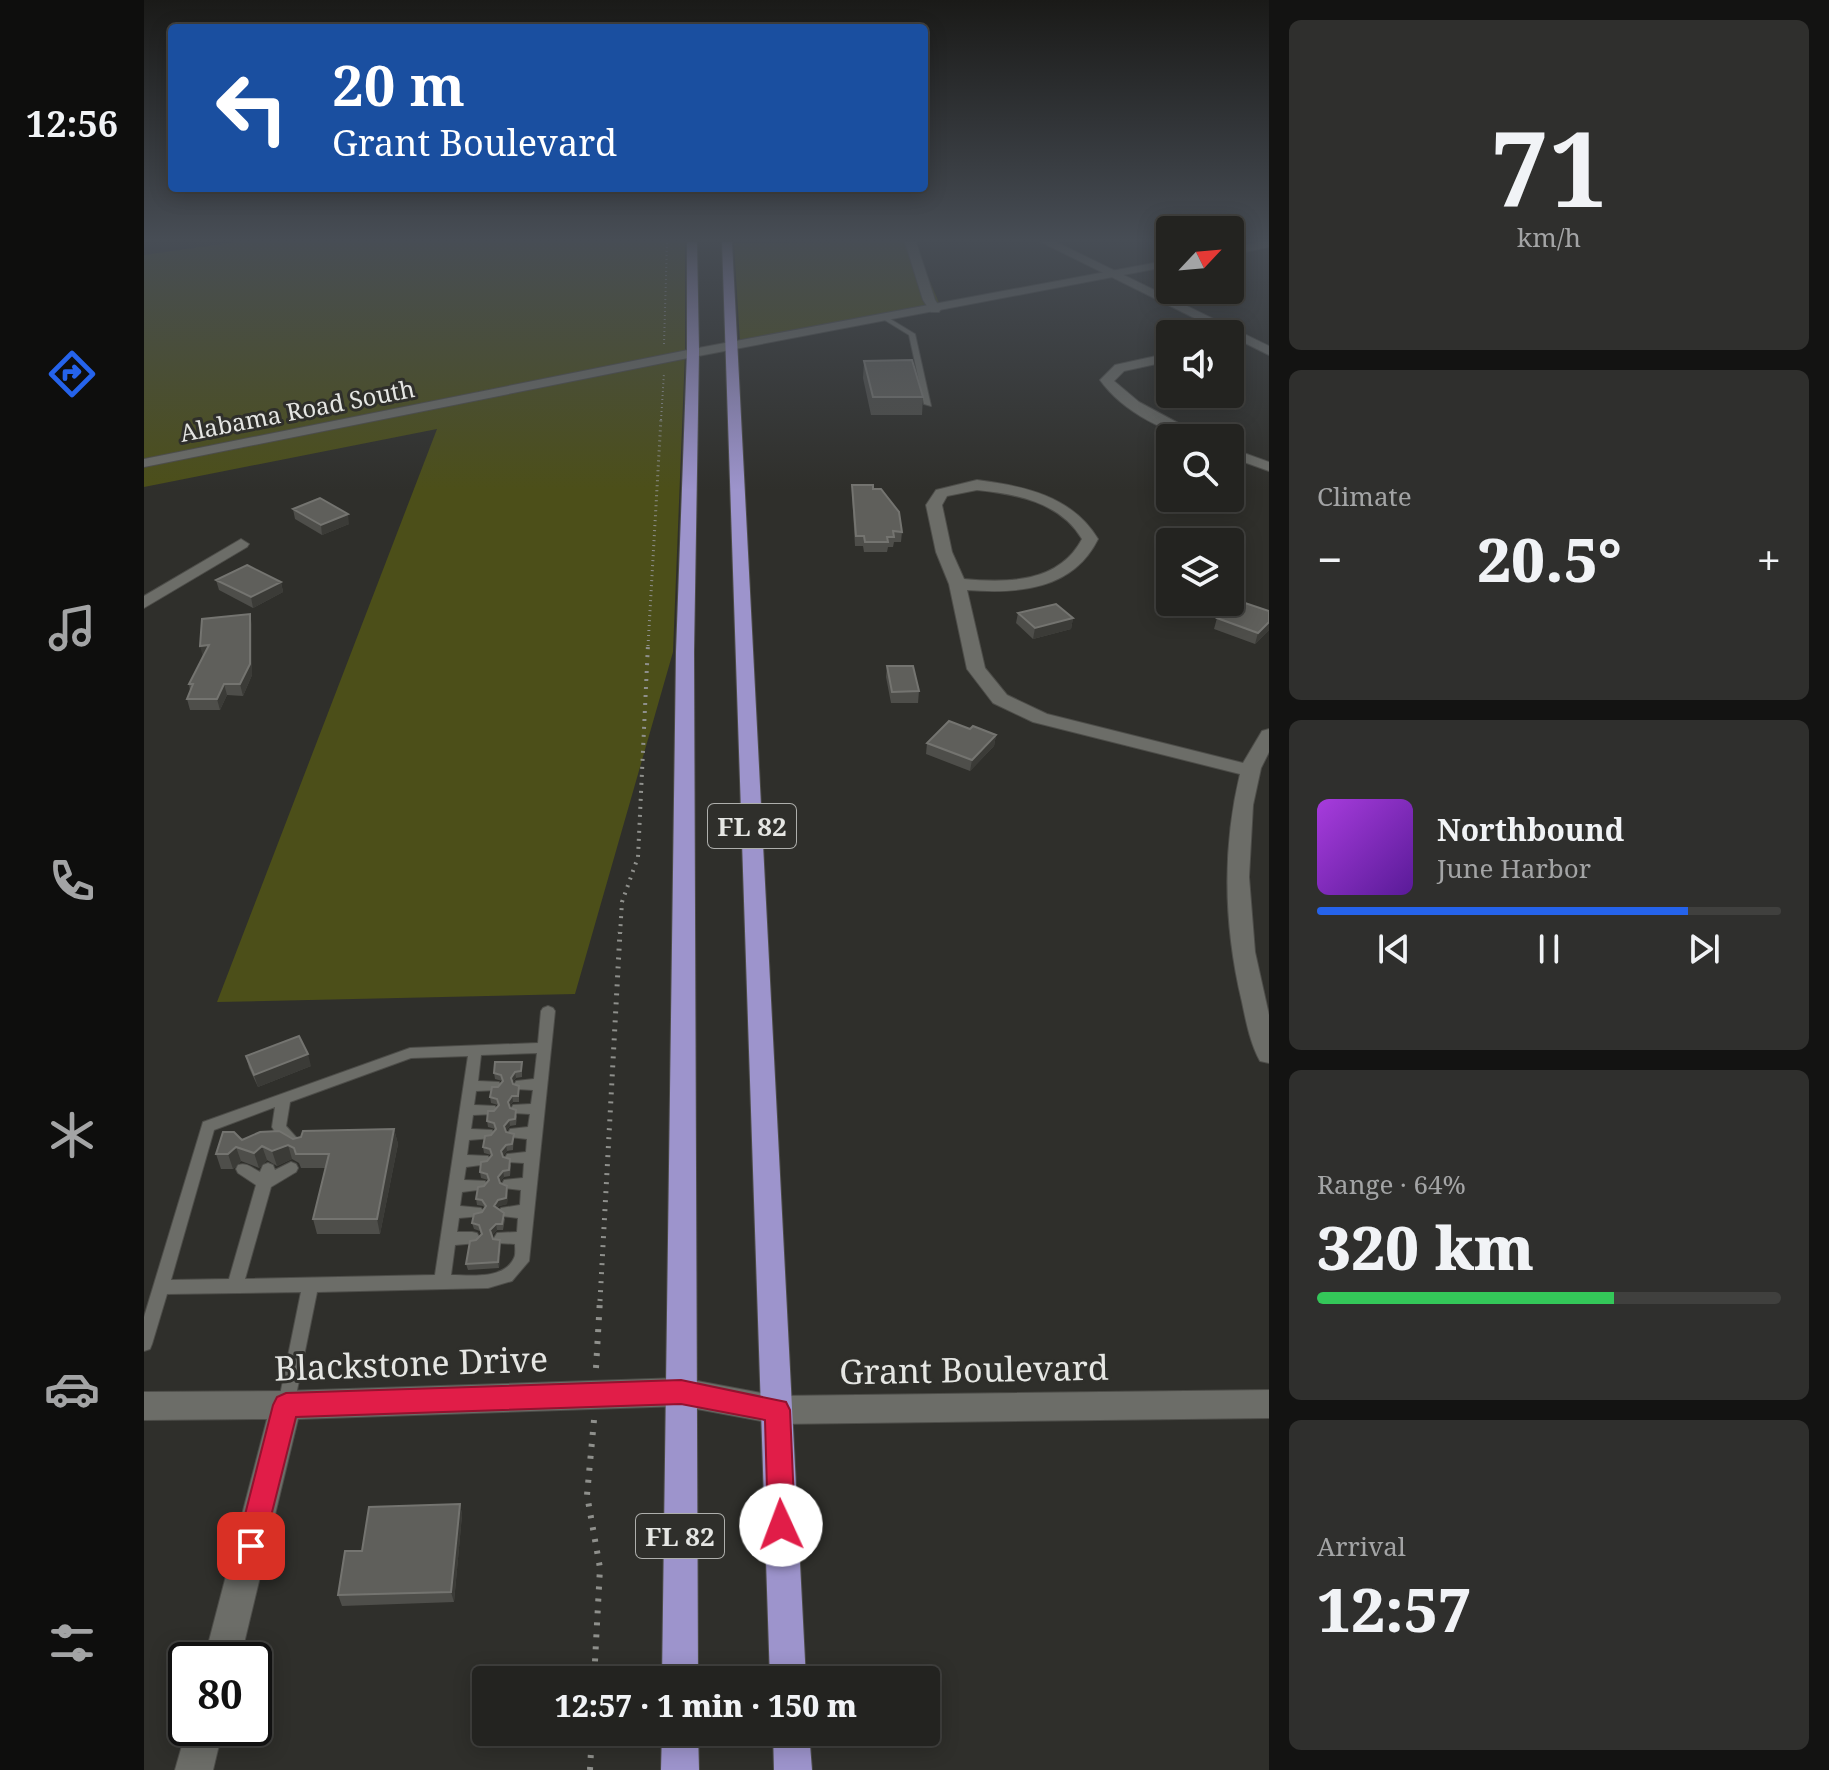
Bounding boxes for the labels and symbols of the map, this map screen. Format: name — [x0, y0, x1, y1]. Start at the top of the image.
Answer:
north arrow — [1156, 216, 1244, 304]
street label: Alabama Road South — [177, 371, 417, 449]
road number: FL 82 — [708, 804, 796, 848]
street label: Blackstone Drive — [273, 1335, 549, 1391]
street label: Grant Boulevard — [839, 1344, 1109, 1394]
position arrow — [739, 1483, 823, 1567]
pin — [217, 1512, 285, 1580]
road number: FL 82 — [636, 1514, 724, 1558]
speed limit sign: 80 — [168, 1642, 272, 1746]

